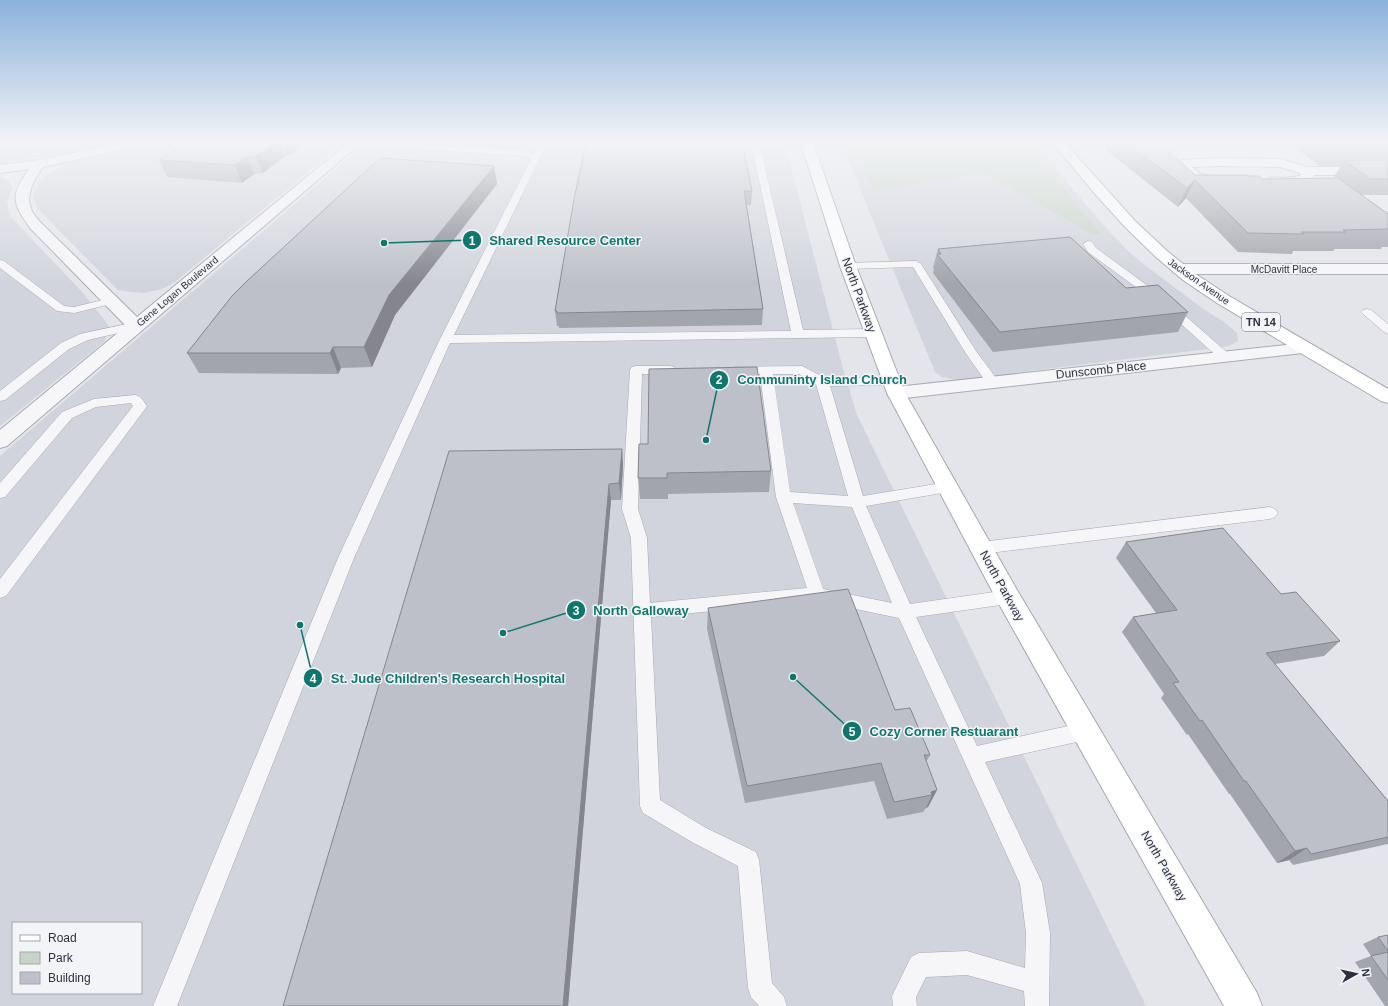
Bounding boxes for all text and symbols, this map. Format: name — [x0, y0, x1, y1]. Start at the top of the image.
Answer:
callout: Shared Resource Center — [462, 228, 649, 253]
text: Shared Resource Center — [489, 233, 641, 248]
text: 1 — [469, 234, 476, 248]
street label: Gene Logan Boulevard — [134, 254, 220, 329]
street label: North Parkway — [839, 256, 879, 334]
street label: Jackson Avenue — [1166, 256, 1232, 307]
street label: McDavitt Place — [1251, 264, 1318, 275]
road number: TN 14 — [1242, 313, 1280, 331]
street label: Dunscomb Place — [1055, 358, 1147, 382]
callout: Communinty Island Church — [709, 367, 915, 392]
text: Communinty Island Church — [737, 372, 907, 387]
text: 2 — [716, 373, 723, 387]
street label: North Parkway — [977, 548, 1027, 624]
callout: North Galloway — [566, 598, 697, 623]
text: North Galloway — [593, 603, 689, 618]
text: 3 — [573, 604, 580, 618]
callout: St. Jude Children's Research Hospital — [303, 666, 574, 691]
text: St. Jude Children's Research Hospital — [331, 671, 565, 686]
text: 4 — [310, 672, 317, 686]
callout: Cozy Corner Restuarant — [842, 719, 1026, 744]
text: Cozy Corner Restuarant — [870, 724, 1019, 739]
text: 5 — [849, 725, 856, 739]
street label: North Parkway — [1138, 828, 1190, 904]
legend — [12, 922, 142, 994]
text: Road — [48, 931, 77, 945]
text: Park — [48, 951, 74, 965]
north arrow — [1336, 954, 1376, 994]
text: N — [1359, 968, 1372, 977]
text: Building — [48, 971, 91, 985]

